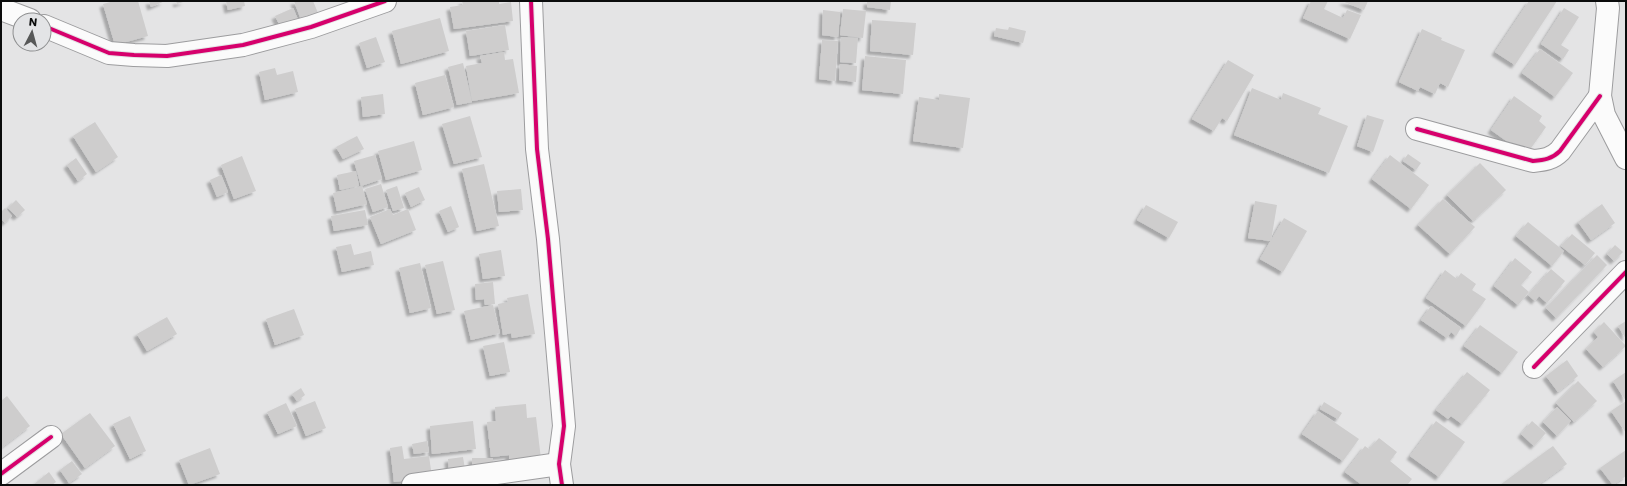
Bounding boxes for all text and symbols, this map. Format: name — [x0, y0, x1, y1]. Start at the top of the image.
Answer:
north arrow — [12, 12, 52, 52]
text: N — [28, 14, 38, 30]

